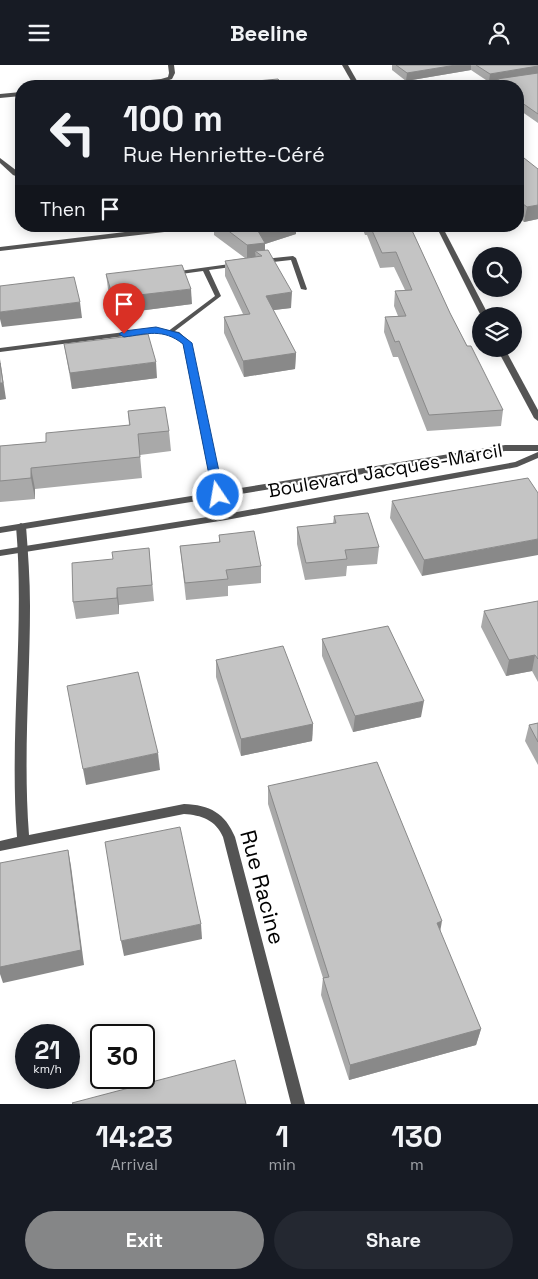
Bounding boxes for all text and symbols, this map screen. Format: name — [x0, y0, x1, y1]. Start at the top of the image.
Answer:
icon: menu — [25, 19, 53, 47]
text: Beeline — [230, 19, 308, 47]
icon: person — [485, 19, 513, 47]
text: 100 m — [123, 97, 223, 141]
icon: left — [40, 100, 105, 165]
text: Rue Henriette-Céré — [123, 140, 325, 168]
icon: arrive — [96, 195, 124, 223]
text: Then — [40, 197, 86, 222]
map controls — [472, 247, 522, 357]
button: search — [472, 247, 522, 297]
pin — [103, 283, 145, 334]
icon: arrive — [110, 290, 138, 318]
button: layers — [472, 307, 522, 357]
street label: Boulevard Jacques-Marcil — [266, 438, 504, 503]
position arrow — [191, 468, 243, 520]
street label: Rue Racine — [234, 827, 292, 947]
speed limit sign: 30 — [90, 1024, 155, 1089]
text: 21 — [34, 1034, 61, 1066]
text: km/h — [33, 1061, 62, 1077]
text: 14:23 — [95, 1117, 173, 1156]
text: 1 — [275, 1117, 289, 1156]
text: 130 — [391, 1117, 443, 1156]
text: Arrival — [110, 1154, 158, 1175]
text: min — [268, 1154, 296, 1175]
text: m — [410, 1154, 424, 1175]
button: Exit — [25, 1211, 264, 1269]
button: Share — [274, 1211, 513, 1269]

